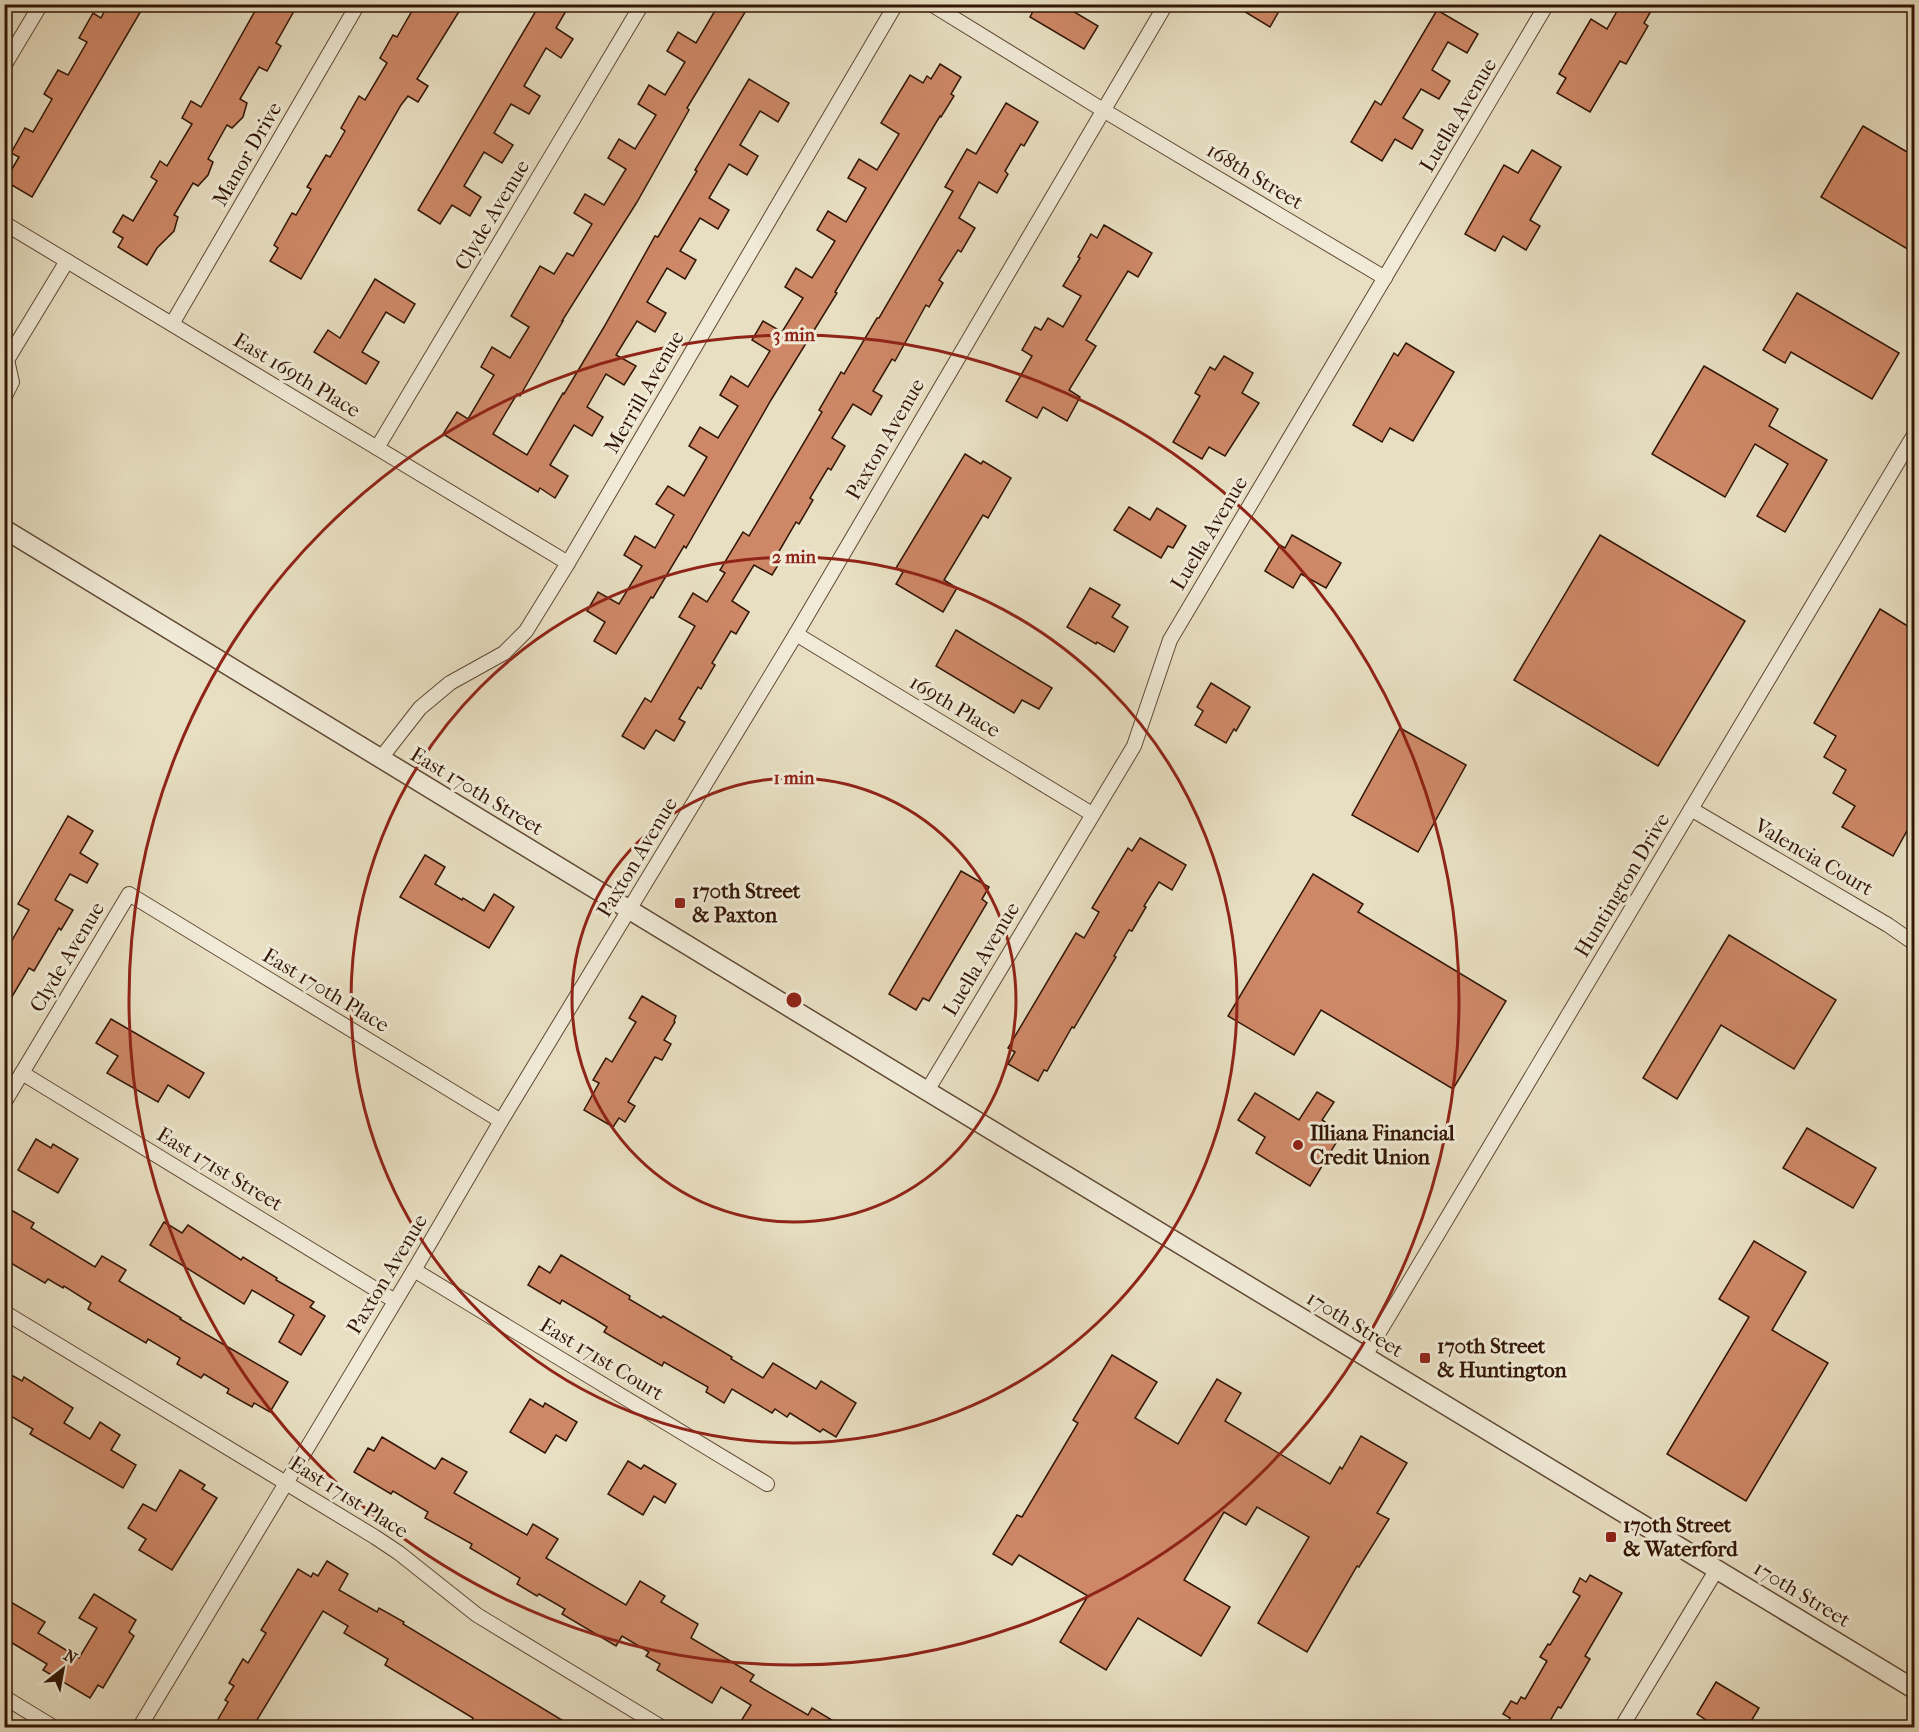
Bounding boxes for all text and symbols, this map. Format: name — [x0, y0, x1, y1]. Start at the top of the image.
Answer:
street label: Luella Avenue — [1415, 54, 1501, 176]
street label: Manor Drive — [208, 98, 286, 210]
street label: 168th Street — [1202, 138, 1308, 214]
street label: Clyde Avenue — [450, 156, 534, 274]
text: 3 min — [773, 325, 816, 346]
street label: Merrill Avenue — [599, 327, 689, 457]
street label: East 169th Place — [229, 328, 365, 422]
street label: Paxton Avenue — [841, 374, 929, 504]
street label: Luella Avenue — [1166, 472, 1252, 594]
text: 2 min — [772, 547, 816, 568]
street label: 169th Place — [905, 670, 1005, 742]
street label: East 170th Street — [406, 742, 548, 840]
text: 1 min — [773, 768, 815, 789]
street label: Paxton Avenue — [592, 793, 682, 921]
street label: Huntington Drive — [1570, 809, 1674, 961]
street label: Valencia Court — [1750, 813, 1878, 901]
place label: 170th Street & Paxton — [692, 879, 801, 927]
marker: 170th Street & Paxton — [673, 896, 687, 910]
street label: Clyde Avenue — [25, 898, 109, 1016]
street label: Luella Avenue — [938, 898, 1024, 1020]
street label: East 170th Place — [259, 943, 393, 1037]
centre of rings — [784, 990, 804, 1010]
place label: Illiana Financial Credit Union — [1310, 1121, 1455, 1169]
street label: East 171st Street — [153, 1122, 288, 1216]
marker: Illiana Financial Credit Union — [1291, 1138, 1305, 1152]
street label: Paxton Avenue — [342, 1210, 432, 1338]
street label: 170th Street — [1302, 1286, 1408, 1362]
street label: East 171st Court — [536, 1313, 669, 1406]
place label: 170th Street & Huntington — [1437, 1334, 1567, 1382]
marker: 170th Street & Huntington — [1418, 1351, 1432, 1365]
street label: East 171st Place — [285, 1451, 413, 1543]
place label: 170th Street & Waterford — [1623, 1513, 1738, 1561]
marker: 170th Street & Waterford — [1604, 1530, 1618, 1544]
street label: 170th Street — [1749, 1556, 1855, 1632]
north arrow — [33, 1639, 93, 1699]
text: N — [60, 1645, 81, 1668]

